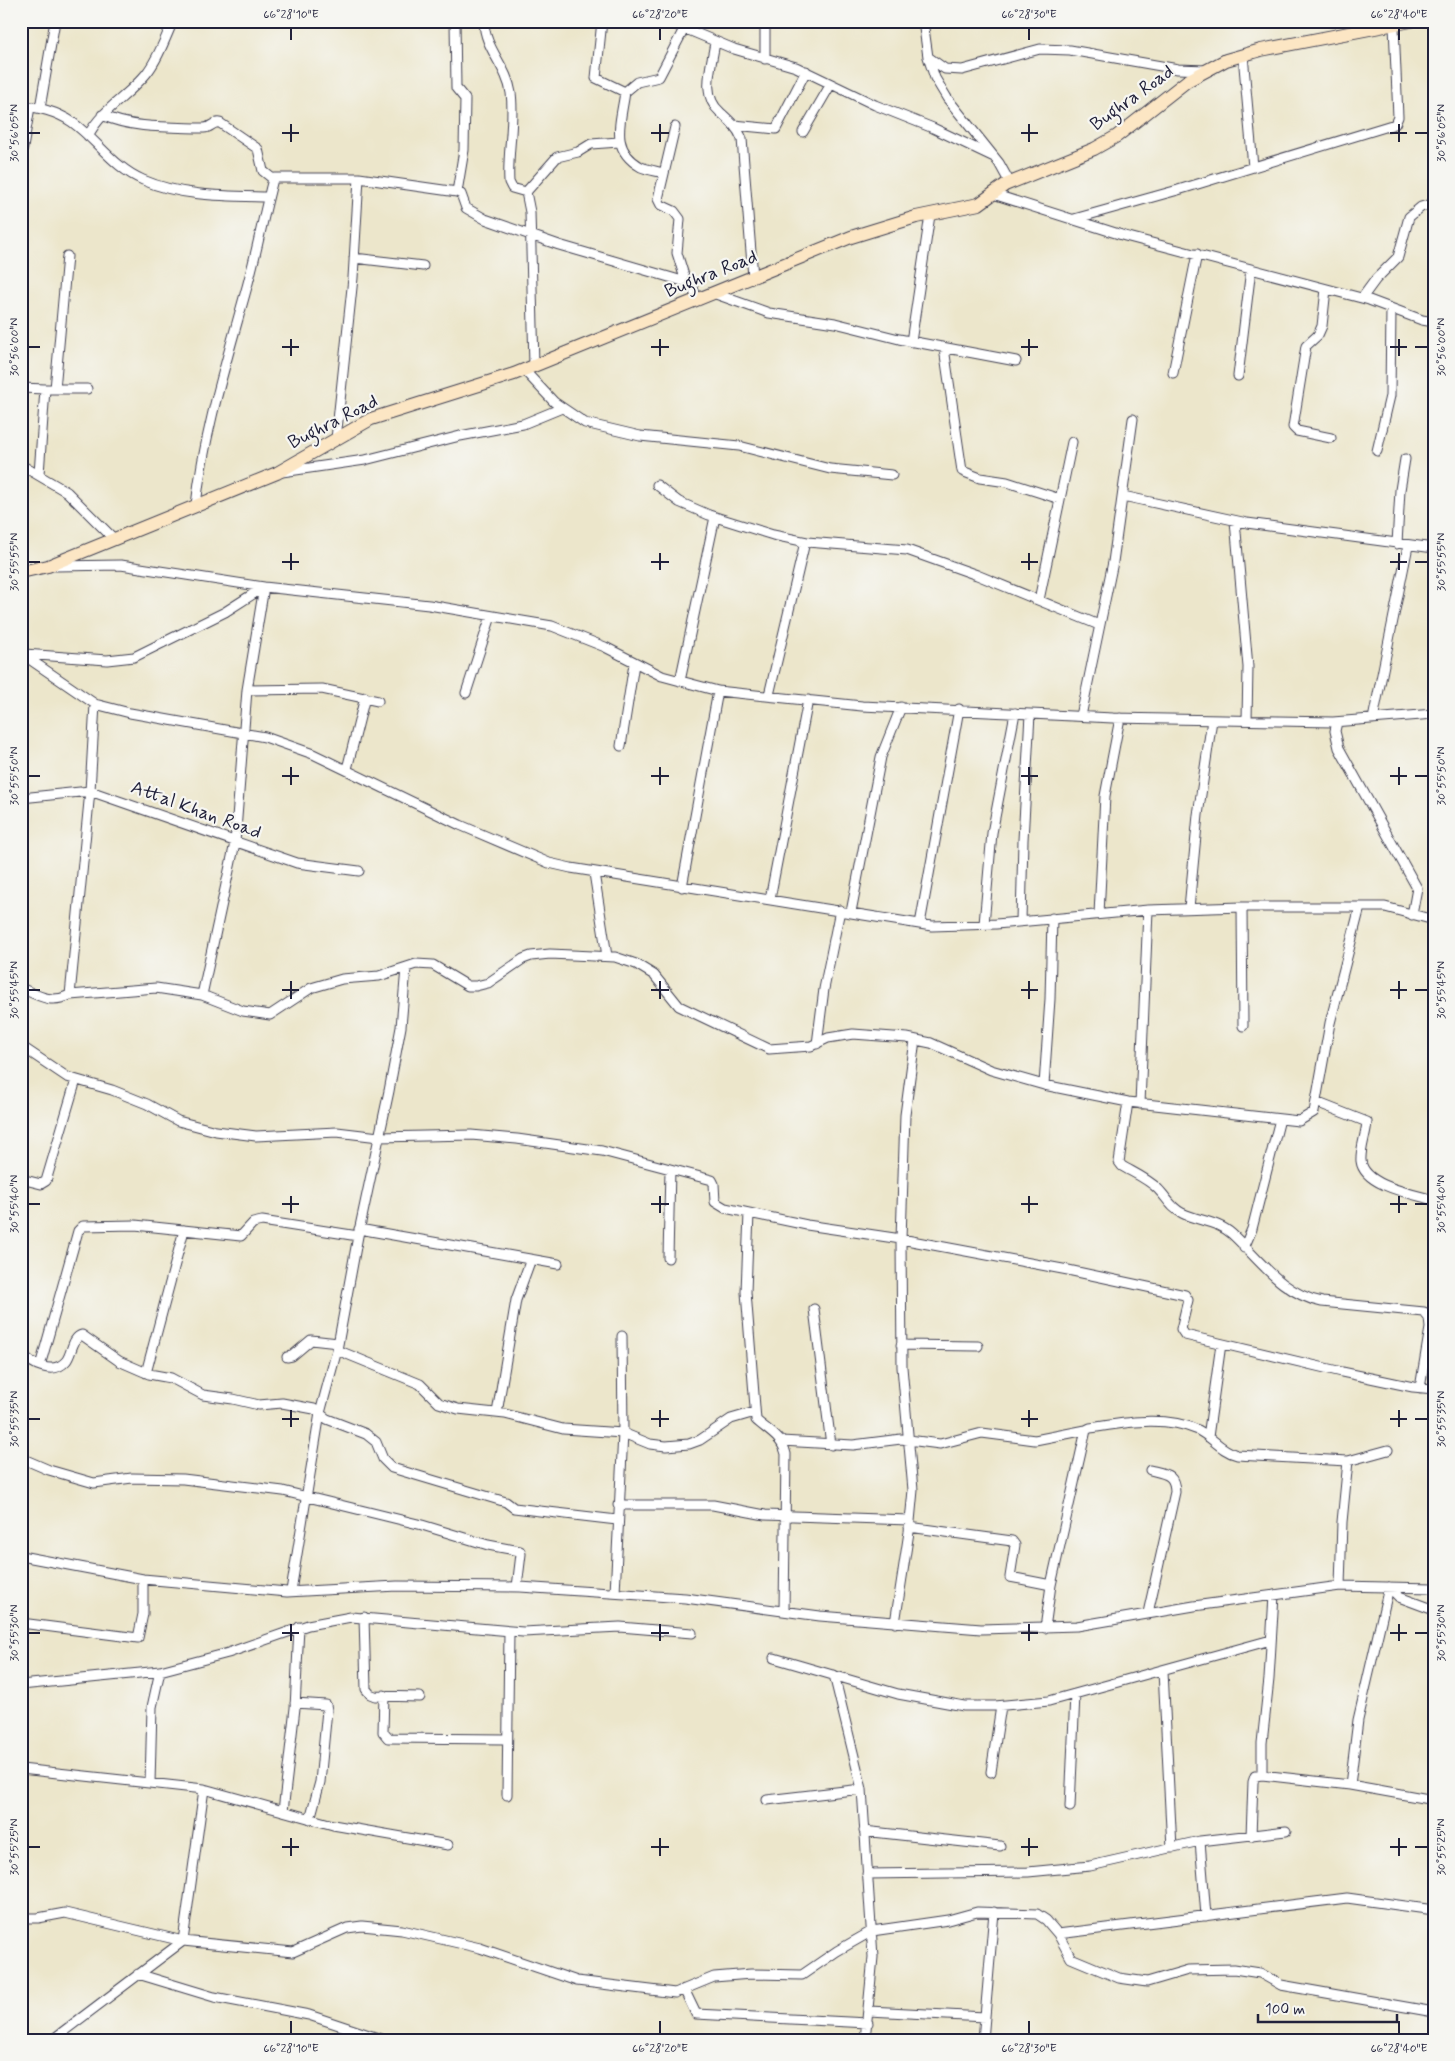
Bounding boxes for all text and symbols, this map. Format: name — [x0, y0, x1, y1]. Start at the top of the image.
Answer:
text: 66°28'10"E — [263, 7, 319, 23]
text: 66°28'20"E — [632, 7, 688, 23]
text: 66°28'30"E — [1001, 7, 1057, 23]
text: 66°28'40"E — [1370, 7, 1428, 23]
street label: Bughra Road — [1085, 59, 1181, 139]
text: 30°56'05"N — [7, 104, 23, 162]
text: 30°56'05"N — [1434, 104, 1450, 162]
street label: Bughra Road — [661, 244, 762, 307]
text: 30°56'00"N — [7, 318, 23, 376]
text: 30°56'00"N — [1434, 318, 1450, 376]
street label: Bughra Road — [284, 389, 384, 458]
text: 30°55'55"N — [7, 533, 23, 591]
text: 30°55'55"N — [1434, 533, 1450, 591]
text: 30°55'50"N — [7, 747, 23, 805]
text: 30°55'50"N — [1434, 747, 1450, 805]
street label: Attal Khan Road — [127, 775, 265, 845]
text: 30°55'45"N — [7, 961, 23, 1019]
text: 30°55'45"N — [1434, 961, 1450, 1019]
text: 30°55'40"N — [7, 1175, 23, 1233]
text: 30°55'40"N — [1434, 1175, 1450, 1233]
text: 30°55'35"N — [7, 1391, 23, 1447]
text: 30°55'35"N — [1434, 1391, 1450, 1447]
text: 30°55'30"N — [7, 1604, 23, 1662]
text: 30°55'30"N — [1434, 1604, 1450, 1662]
text: 30°55'25"N — [7, 1818, 23, 1876]
text: 30°55'25"N — [1434, 1818, 1450, 1876]
scale bar — [1258, 1991, 1396, 2023]
text: 100 m — [1265, 2000, 1305, 2020]
text: 66°28'10"E — [263, 2041, 319, 2057]
text: 66°28'20"E — [632, 2041, 688, 2057]
text: 66°28'30"E — [1001, 2041, 1057, 2057]
text: 66°28'40"E — [1370, 2041, 1428, 2057]

